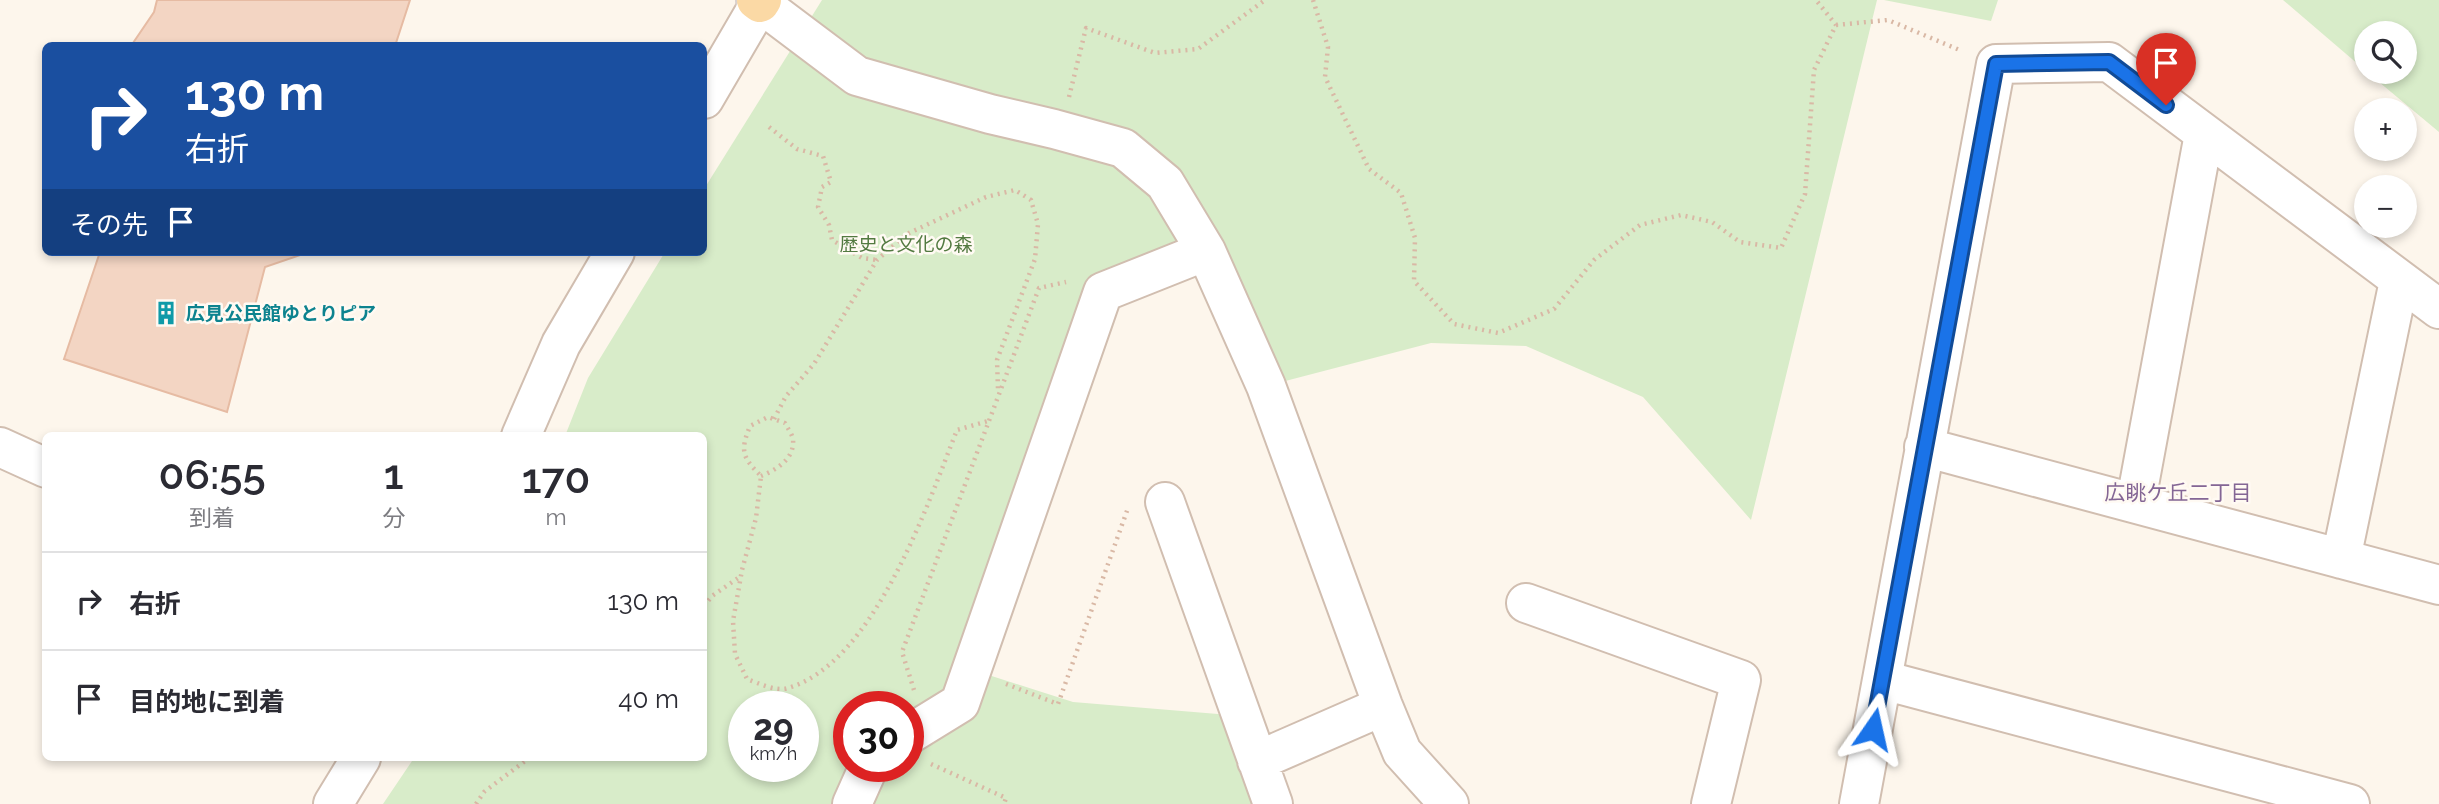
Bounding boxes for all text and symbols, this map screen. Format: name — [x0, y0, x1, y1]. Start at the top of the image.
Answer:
map controls — [2354, 21, 2417, 238]
button: search — [2354, 21, 2417, 84]
pin — [2136, 33, 2196, 105]
icon: arrive — [2147, 44, 2185, 82]
text: 130 m — [185, 64, 324, 121]
icon: right — [70, 70, 161, 161]
button: + — [2354, 98, 2417, 161]
text: 右折 — [185, 130, 249, 167]
button: − — [2354, 175, 2417, 238]
icon: arrive — [162, 203, 200, 241]
text: その先 — [70, 210, 148, 240]
park label: 歴史と文化の森 — [839, 233, 973, 255]
building icon: 広見公民館ゆとりピア — [152, 299, 180, 327]
place label: 広見公民館ゆとりピア — [186, 302, 376, 324]
text: 06:55 — [159, 450, 266, 499]
text: 1 — [384, 450, 404, 499]
text: 170 — [522, 454, 590, 503]
district label: 広眺ケ丘二丁目 — [2105, 480, 2252, 505]
text: m — [545, 503, 567, 530]
text: 到着 — [189, 504, 235, 531]
text: 分 — [382, 504, 405, 531]
icon: right — [70, 582, 108, 620]
text: 130 m — [608, 586, 679, 616]
text: 右折 — [129, 589, 181, 619]
icon: arrive — [70, 680, 108, 718]
text: 40 m — [618, 684, 679, 714]
text: 目的地に到着 — [129, 687, 285, 717]
speed limit sign: 30 — [833, 691, 924, 782]
position arrow — [1836, 692, 1910, 766]
text: 29 — [753, 707, 794, 748]
text: km/h — [750, 743, 797, 764]

